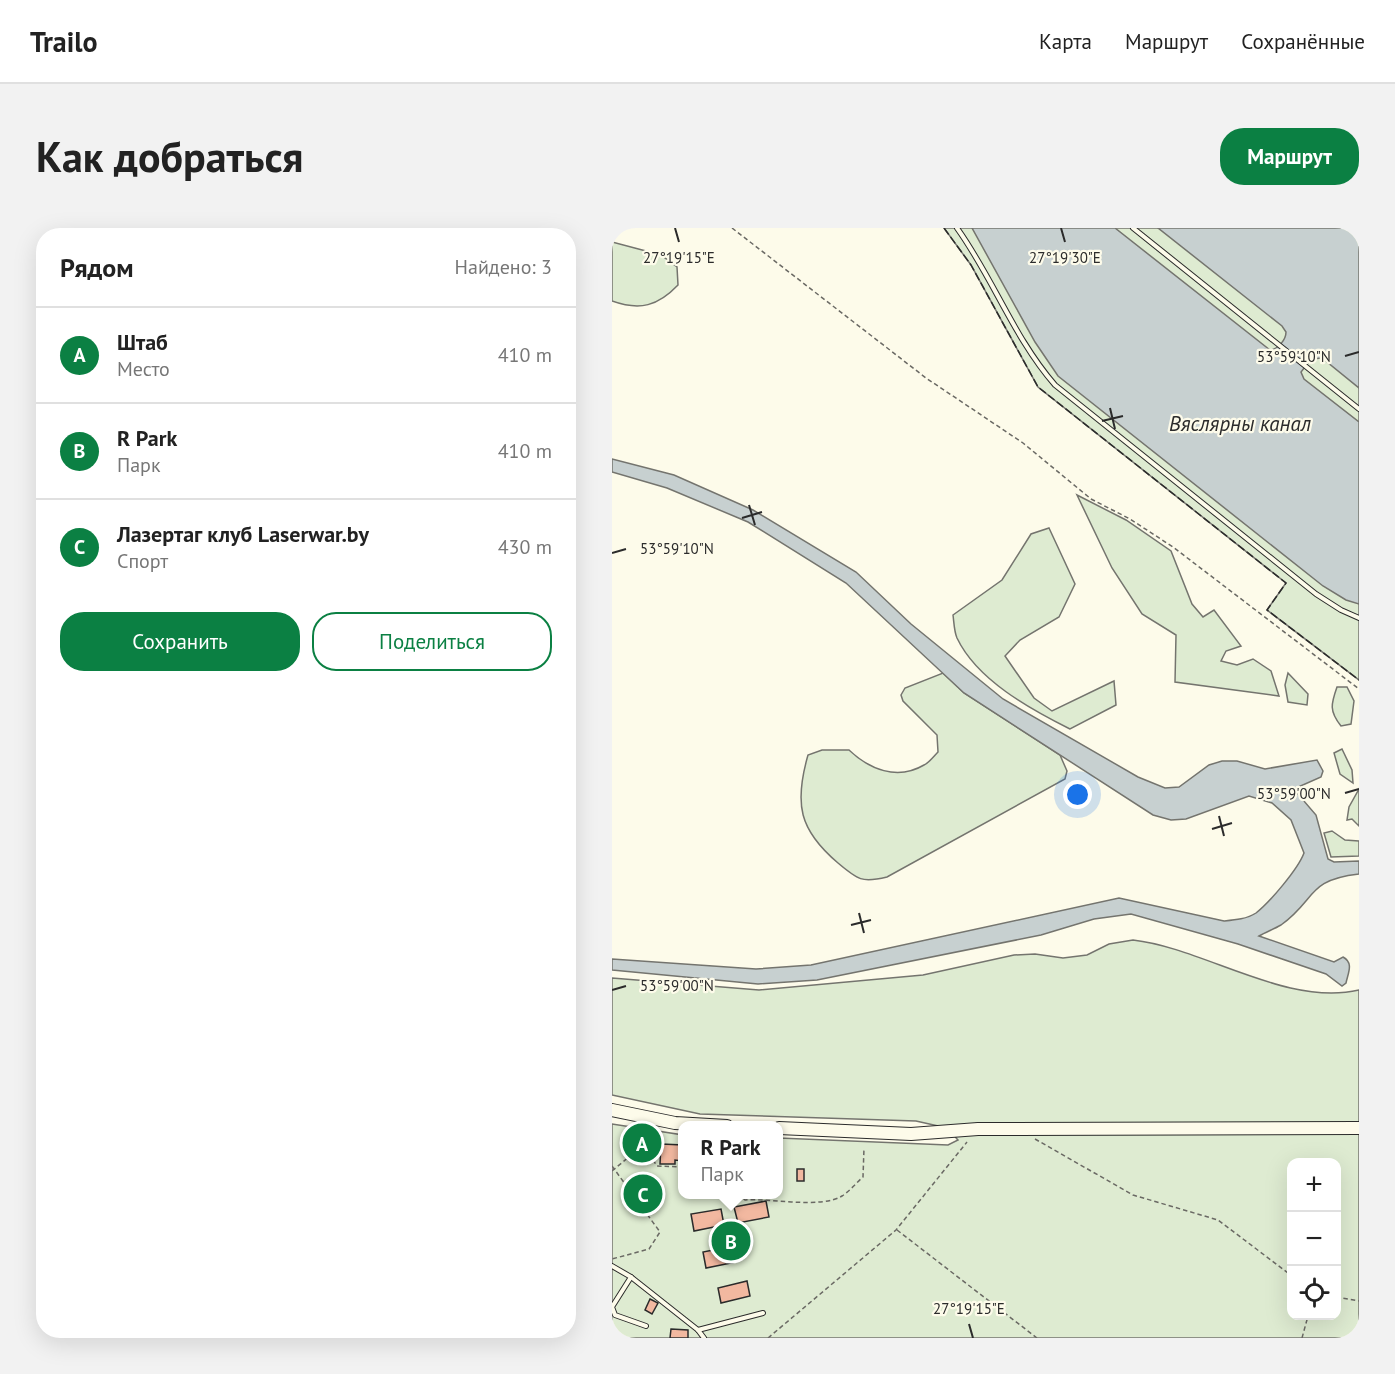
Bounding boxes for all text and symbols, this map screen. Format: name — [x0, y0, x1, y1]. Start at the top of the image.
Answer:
text: Trailo — [30, 23, 97, 60]
text: Карта — [1039, 28, 1092, 55]
text: Маршрут — [1125, 28, 1208, 55]
text: Сохранённые — [1241, 28, 1365, 55]
button: Маршрут — [1220, 128, 1359, 185]
text: Как добраться — [36, 129, 303, 184]
text: 27°19'15"E — [643, 248, 715, 267]
text: 27°19'30"E — [1029, 248, 1101, 267]
text: Рядом — [60, 251, 134, 284]
text: Найдено: 3 — [455, 254, 552, 280]
text: Штаб — [117, 328, 168, 356]
text: A — [73, 342, 86, 368]
text: 410 m — [498, 342, 552, 368]
text: 53°59'10"N — [1257, 347, 1331, 366]
text: Место — [117, 356, 170, 382]
water label: Вяслярны канал — [1169, 410, 1311, 437]
text: R Park — [117, 424, 177, 452]
text: B — [74, 438, 85, 464]
text: 410 m — [498, 438, 552, 464]
text: Парк — [117, 452, 160, 478]
text: Лазертаг клуб Laserwar.by — [117, 520, 369, 548]
text: C — [74, 534, 85, 560]
text: 430 m — [498, 534, 552, 560]
text: 53°59'10"N — [640, 539, 714, 558]
text: Спорт — [117, 548, 168, 574]
button: Сохранить — [60, 612, 300, 671]
button: Поделиться — [312, 612, 552, 671]
your location — [1063, 780, 1092, 809]
text: 53°59'00"N — [1257, 784, 1331, 803]
text: 53°59'00"N — [640, 976, 714, 995]
pin: A — [622, 1120, 662, 1166]
popup — [678, 1121, 783, 1199]
text: R Park — [700, 1133, 761, 1161]
map controls — [1287, 1158, 1341, 1320]
button: + — [1287, 1158, 1341, 1212]
text: Парк — [700, 1161, 744, 1187]
pin: C — [624, 1172, 663, 1216]
button: − — [1287, 1212, 1341, 1266]
pin: B — [712, 1218, 750, 1264]
button: locate — [1287, 1266, 1341, 1320]
text: 27°19'15"E — [933, 1299, 1005, 1318]

